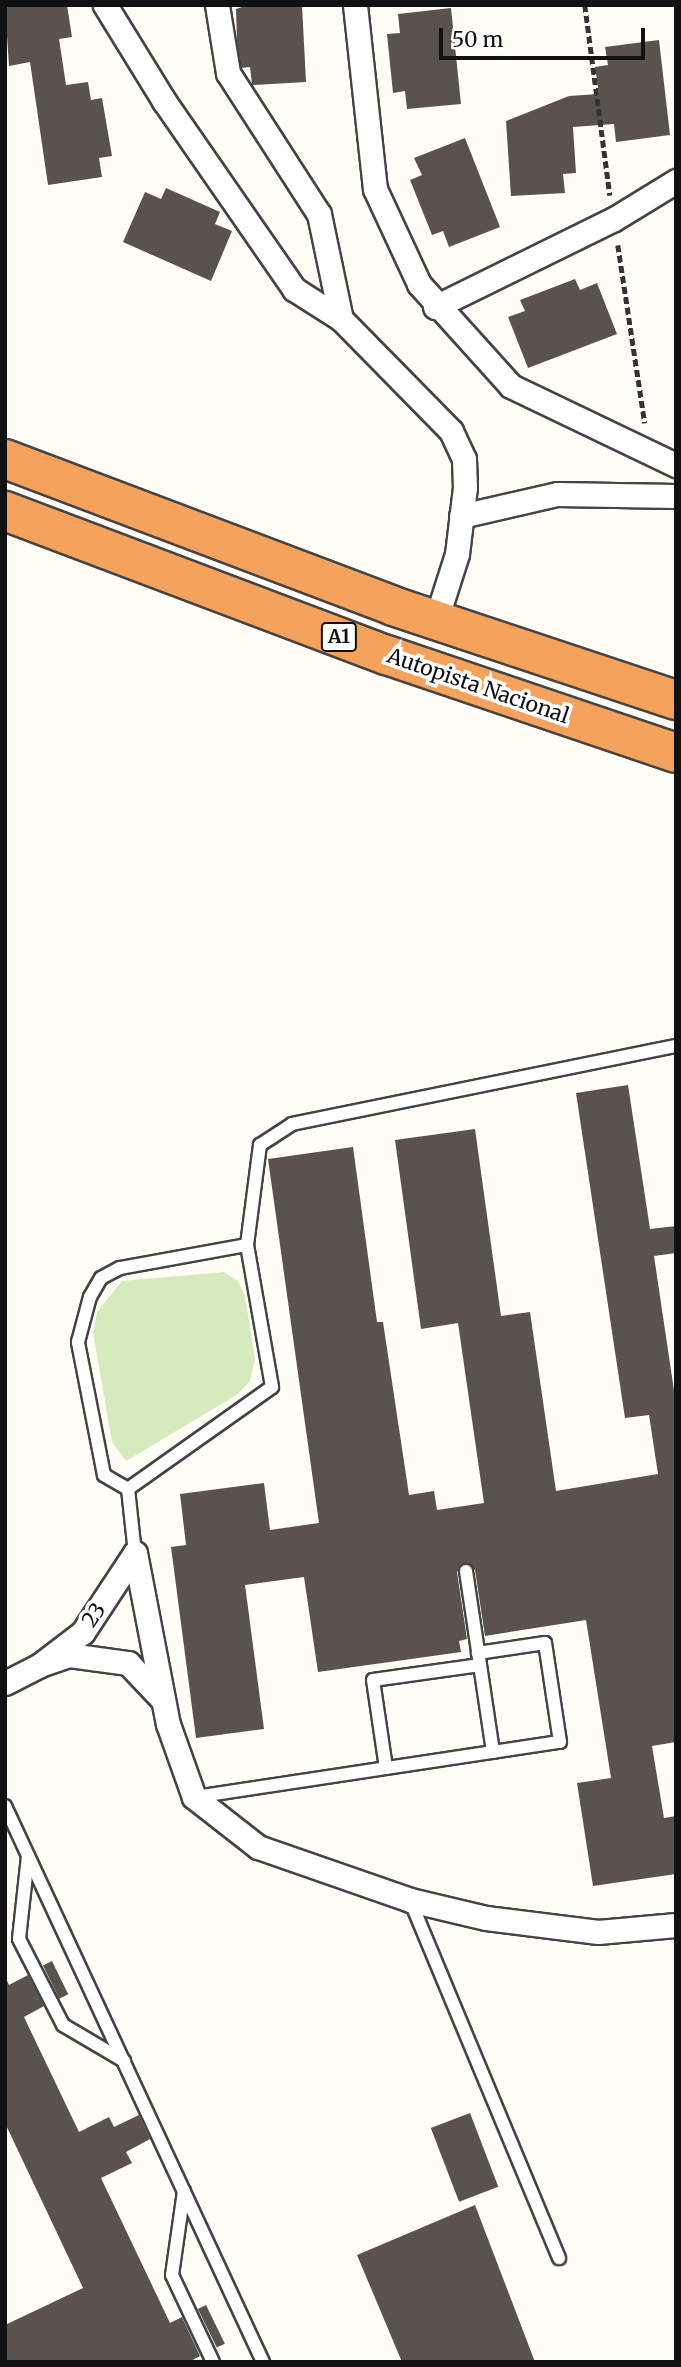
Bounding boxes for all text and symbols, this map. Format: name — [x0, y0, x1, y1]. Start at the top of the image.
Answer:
scale bar — [443, 14, 650, 58]
text: 50 m — [452, 26, 503, 53]
road number: A1 — [320, 622, 358, 652]
street label: Autopista Nacional — [384, 643, 572, 729]
street label: 23 — [77, 1598, 111, 1632]

